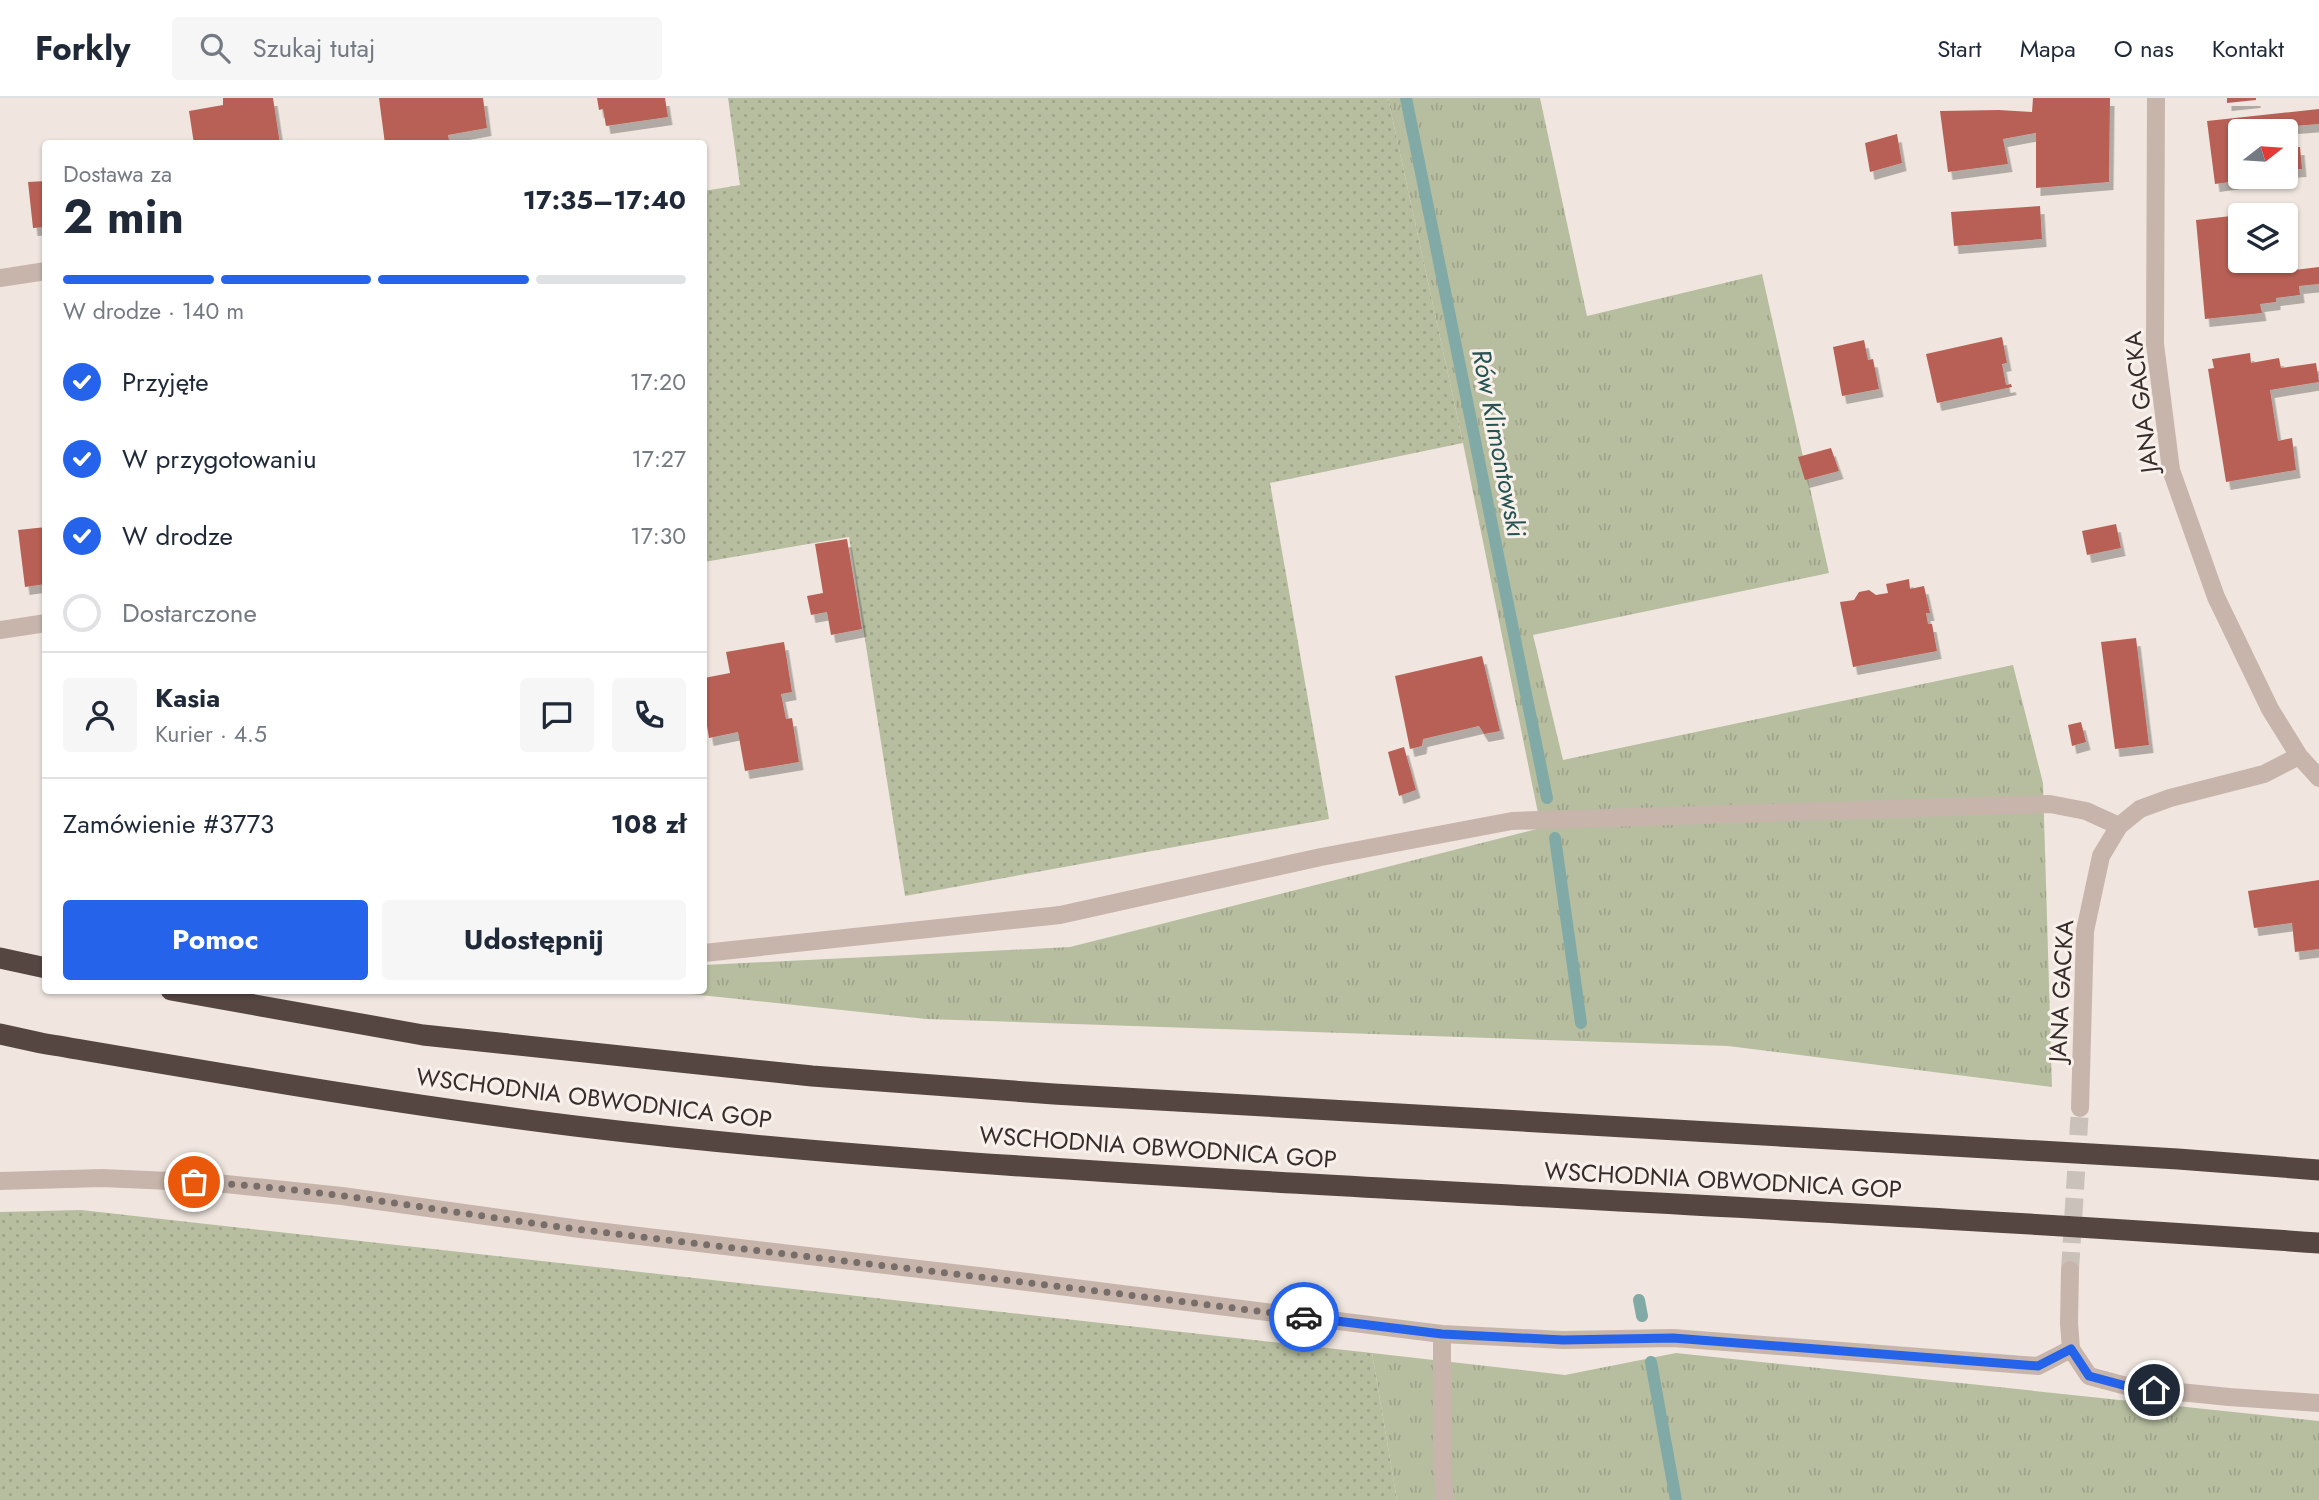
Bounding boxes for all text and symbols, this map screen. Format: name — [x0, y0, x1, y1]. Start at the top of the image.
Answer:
search box — [172, 17, 662, 80]
text: Forkly — [35, 25, 130, 72]
icon: search — [196, 29, 234, 67]
text: Szukaj tutaj — [252, 29, 375, 67]
text: Start — [1937, 31, 1982, 66]
text: Mapa — [2020, 31, 2076, 66]
text: O nas — [2114, 31, 2174, 66]
text: Kontakt — [2212, 31, 2284, 66]
north arrow — [2228, 119, 2298, 189]
map controls — [2228, 119, 2298, 273]
text: Dostawa za — [63, 157, 172, 191]
text: 17:35–17:40 — [523, 181, 686, 219]
text: 2 min — [63, 184, 184, 250]
button: layers — [2228, 203, 2298, 273]
text: W drodze · 140 m — [63, 294, 244, 328]
street label: JANA GACKA — [2115, 329, 2167, 478]
water label: Rów Klimontowski — [1462, 346, 1536, 540]
icon: check — [63, 363, 101, 401]
text: Przyjęte — [122, 363, 209, 401]
text: 17:20 — [630, 365, 686, 399]
icon: check — [63, 440, 101, 478]
text: W przygotowaniu — [122, 440, 317, 478]
text: 17:27 — [632, 442, 686, 476]
icon: check — [63, 517, 101, 555]
text: W drodze — [122, 517, 233, 555]
text: 17:30 — [630, 519, 686, 553]
text: Dostarczone — [122, 594, 257, 632]
button: person — [63, 678, 137, 752]
button: chat — [520, 678, 594, 752]
button: phone — [612, 678, 686, 752]
text: Kasia — [155, 679, 220, 717]
text: Kurier · 4.5 — [155, 717, 267, 751]
text: Zamówienie #3773 — [63, 805, 274, 843]
text: 108 zł — [611, 805, 686, 843]
button: Pomoc — [63, 900, 368, 980]
button: Udostępnij — [382, 900, 686, 980]
street label: JANA GACKA — [2040, 919, 2082, 1066]
street label: WSCHODNIA OBWODNICA GOP — [414, 1059, 774, 1137]
street label: WSCHODNIA OBWODNICA GOP — [978, 1117, 1338, 1177]
pin — [164, 1152, 224, 1212]
street label: WSCHODNIA OBWODNICA GOP — [1543, 1153, 1903, 1207]
icon: bag — [175, 1163, 213, 1201]
courier — [1269, 1282, 1339, 1352]
icon: car — [1285, 1298, 1323, 1336]
pin — [2124, 1360, 2184, 1420]
icon: home — [2135, 1371, 2173, 1409]

